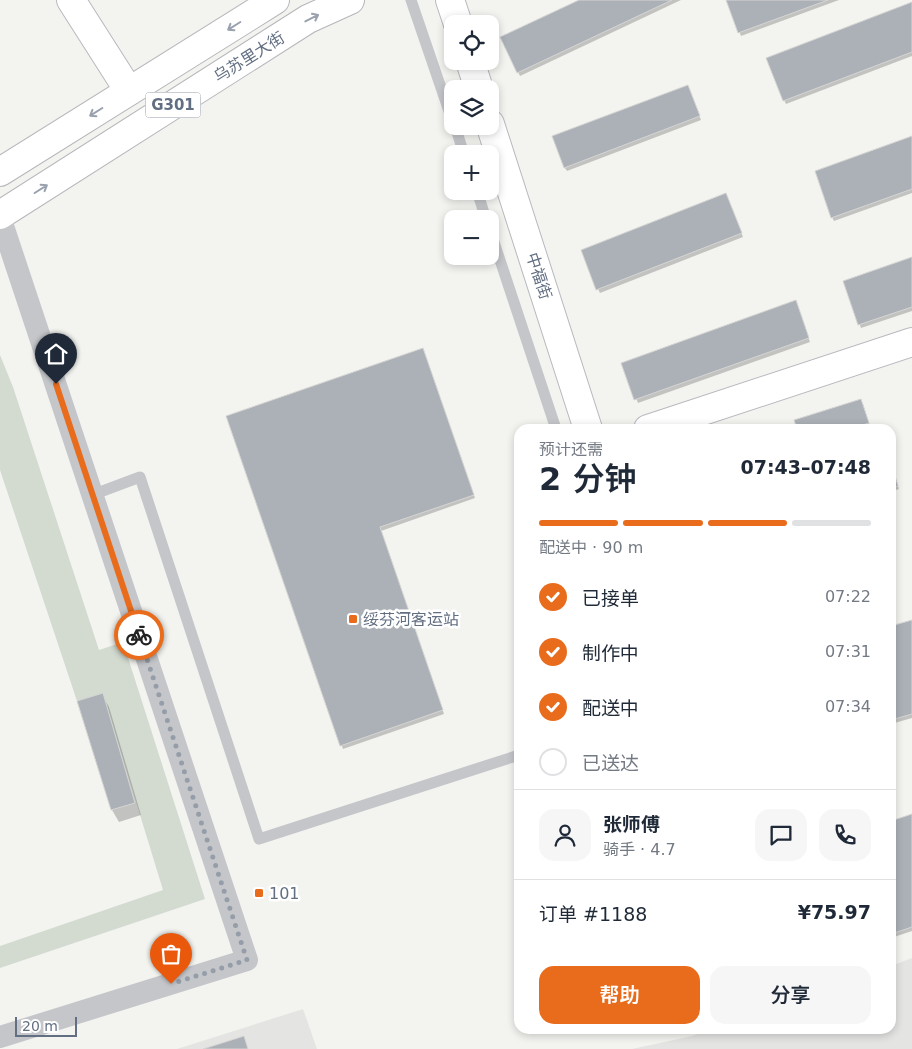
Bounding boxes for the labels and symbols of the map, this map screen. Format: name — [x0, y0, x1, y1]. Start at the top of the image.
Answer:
one-way arrow — [304, 13, 319, 22]
one-way arrow — [227, 21, 241, 31]
street label: 乌苏里大街 — [210, 28, 288, 86]
road number: G301 — [146, 92, 200, 118]
one-way arrow — [89, 106, 103, 117]
one-way arrow — [34, 183, 48, 193]
street label: 中福街 — [523, 250, 555, 302]
pin — [35, 333, 77, 384]
courier — [114, 610, 164, 660]
place label: 绥芬河客运站 — [363, 610, 459, 629]
marker: 绥芬河客运站 — [347, 613, 359, 625]
place label: 101 — [269, 884, 300, 903]
marker: 101 — [253, 887, 265, 899]
pin — [150, 933, 192, 984]
scale bar — [15, 1014, 78, 1037]

